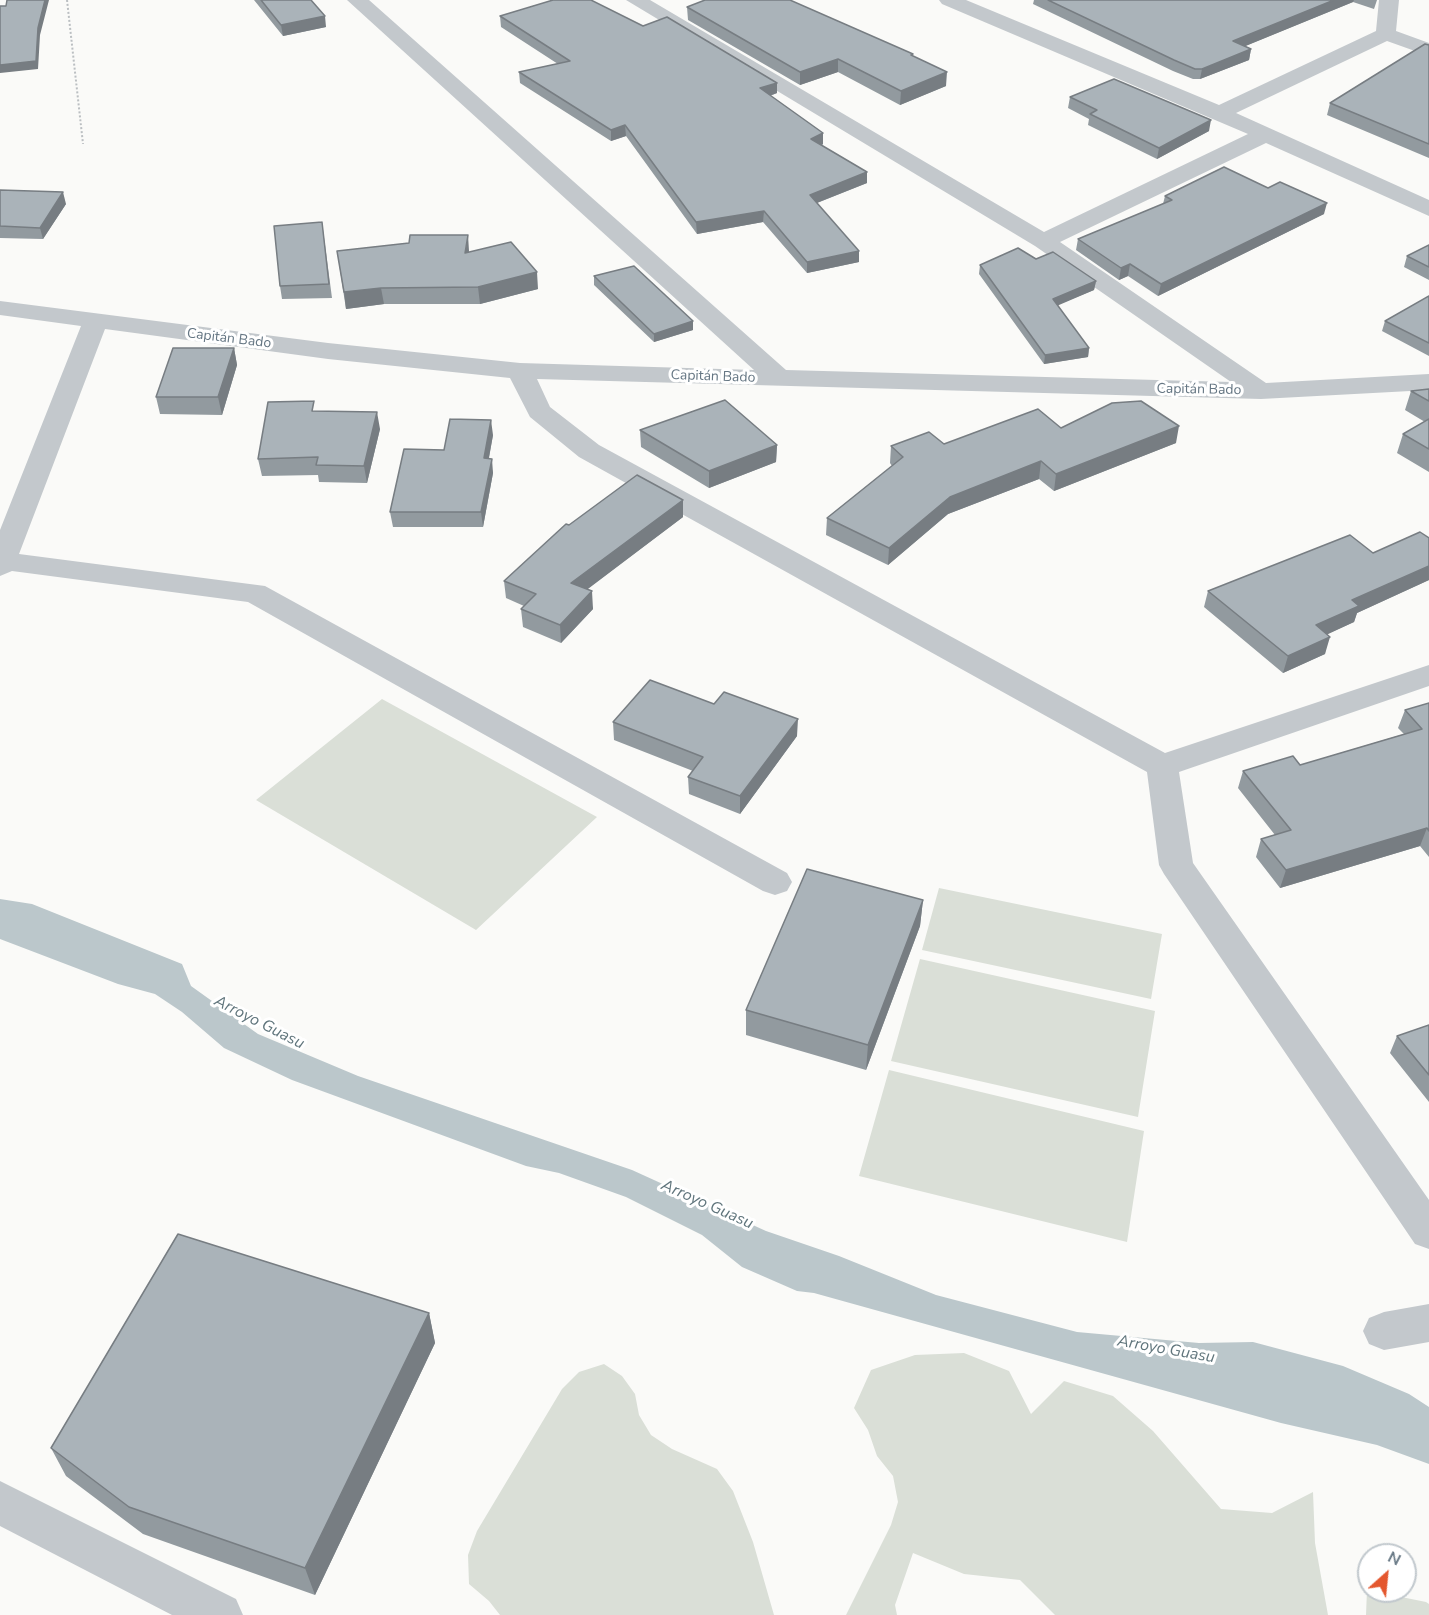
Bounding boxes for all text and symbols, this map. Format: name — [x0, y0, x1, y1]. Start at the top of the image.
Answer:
street label: Capitán Bado — [186, 326, 272, 352]
street label: Capitán Bado — [670, 367, 756, 387]
street label: Capitán Bado — [1156, 381, 1242, 399]
water label: Arroyo Guasu — [211, 992, 307, 1054]
water label: Arroyo Guasu — [658, 1176, 756, 1234]
water label: Arroyo Guasu — [1116, 1332, 1216, 1368]
north arrow — [1357, 1543, 1417, 1603]
text: N — [1384, 1546, 1405, 1571]

